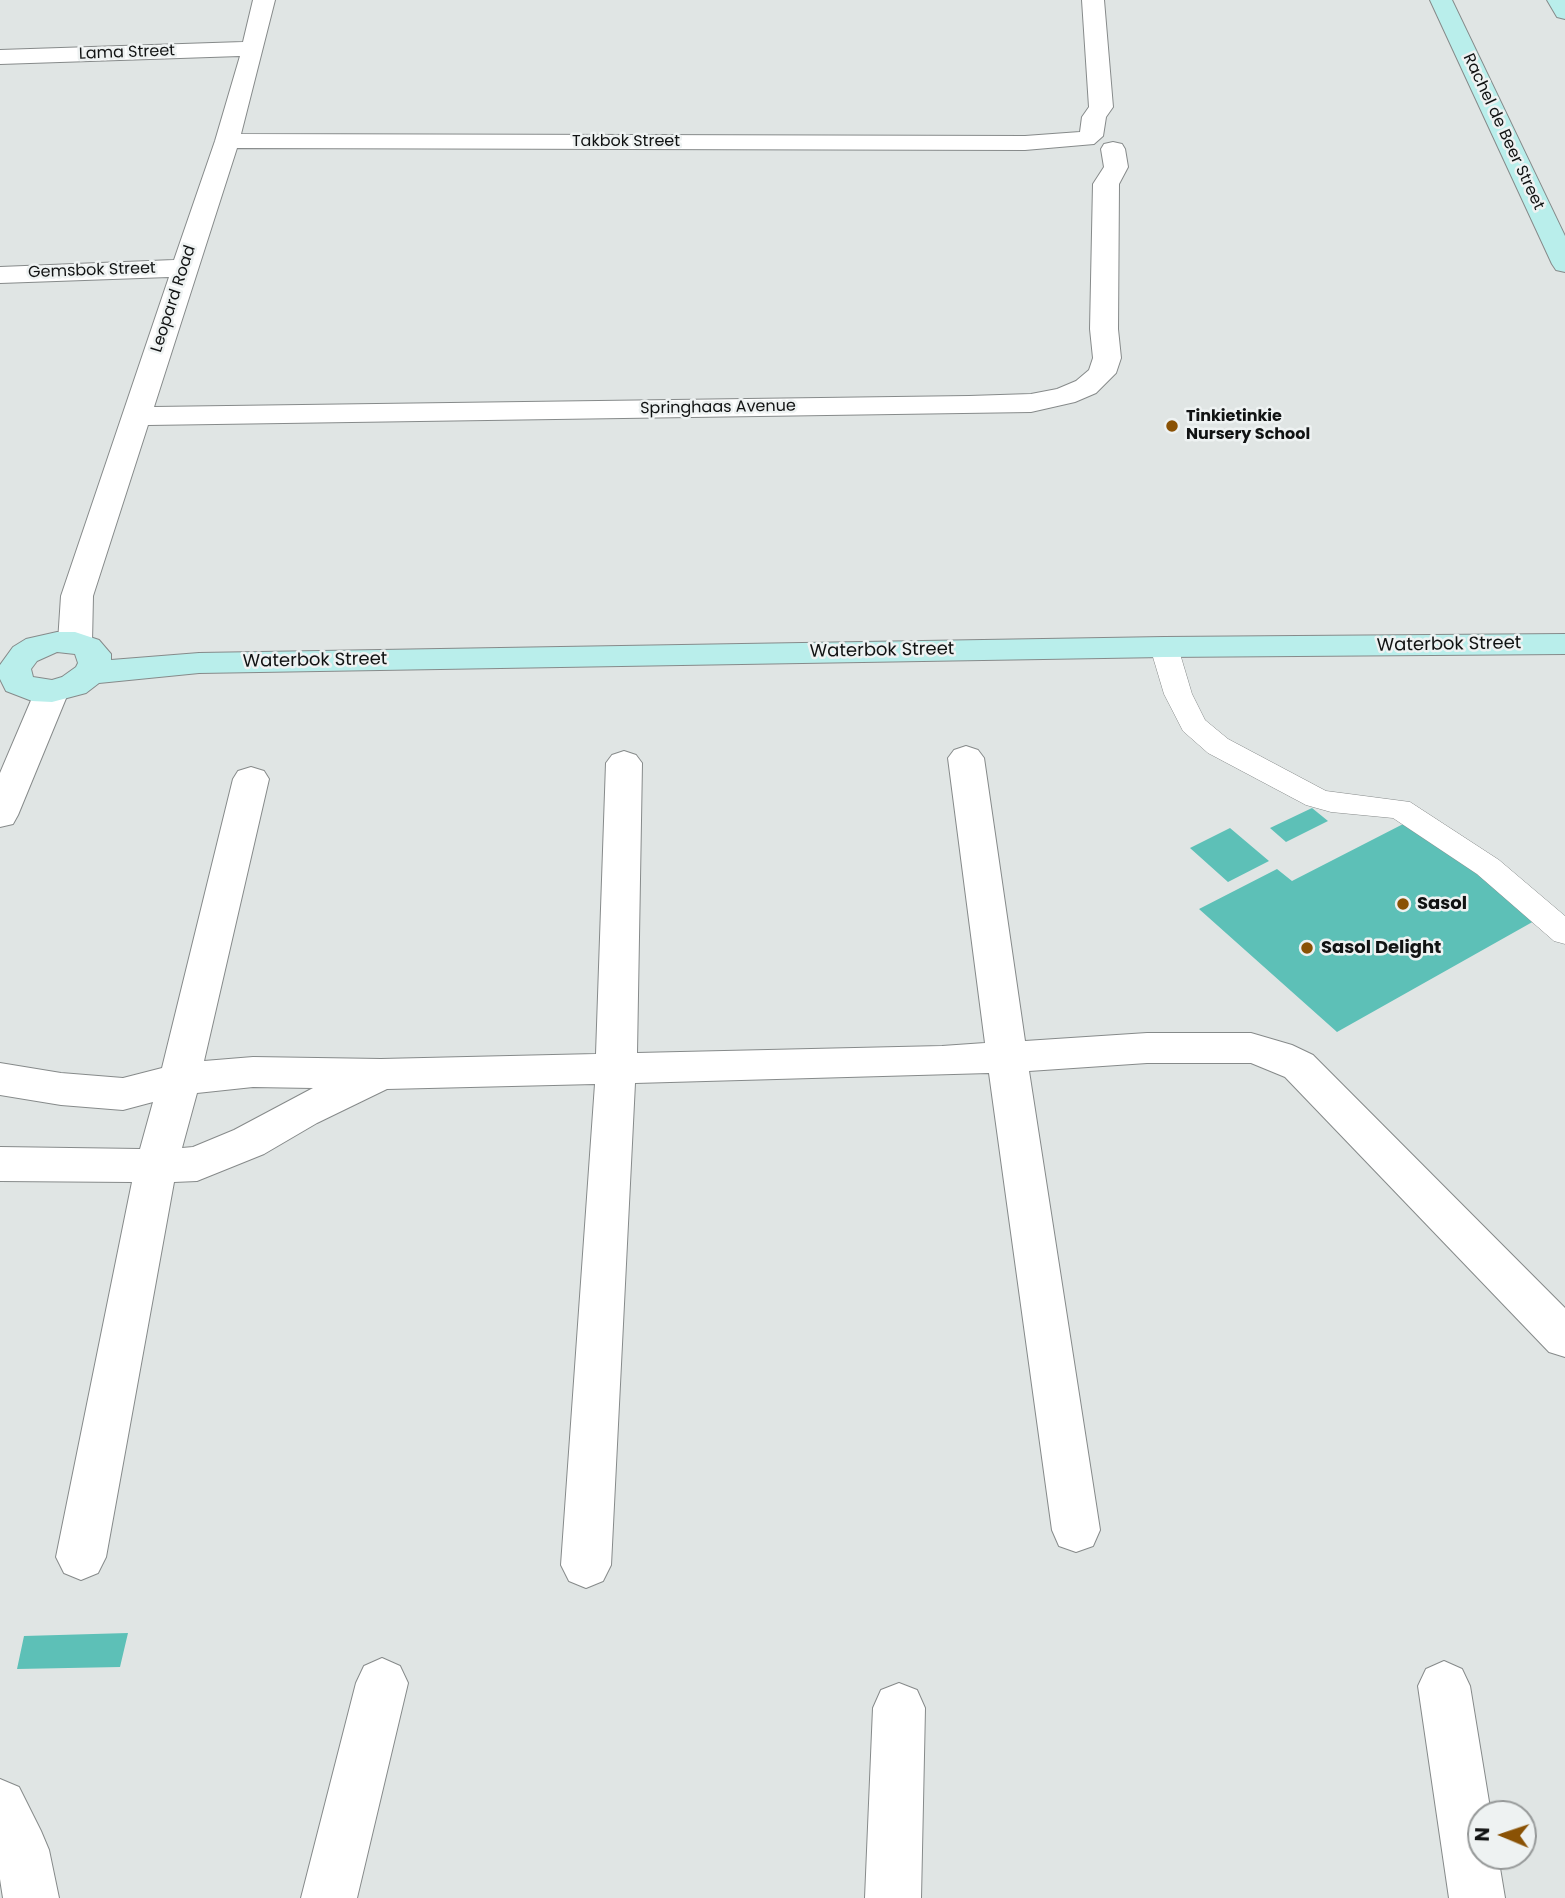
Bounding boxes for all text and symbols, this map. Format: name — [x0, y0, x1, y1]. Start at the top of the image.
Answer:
street label: Lama Street — [79, 42, 175, 64]
street label: Rachel de Beer Street — [1458, 51, 1548, 213]
street label: Takbok Street — [572, 132, 680, 152]
street label: Leopard Road — [148, 243, 200, 355]
street label: Gemsbok Street — [28, 259, 156, 283]
street label: Springhaas Avenue — [640, 397, 796, 419]
place label: Tinkietinkie Nursery School — [1186, 407, 1310, 445]
marker: Tinkietinkie Nursery School — [1164, 418, 1180, 434]
street label: Waterbok Street — [1377, 633, 1521, 657]
street label: Waterbok Street — [810, 639, 954, 663]
street label: Waterbok Street — [243, 649, 387, 673]
place label: Sasol — [1417, 893, 1467, 915]
marker: Sasol — [1395, 896, 1411, 912]
place label: Sasol Delight — [1321, 937, 1441, 959]
marker: Sasol Delight — [1299, 940, 1315, 956]
north arrow — [1467, 1800, 1537, 1870]
text: N — [1469, 1827, 1496, 1842]

